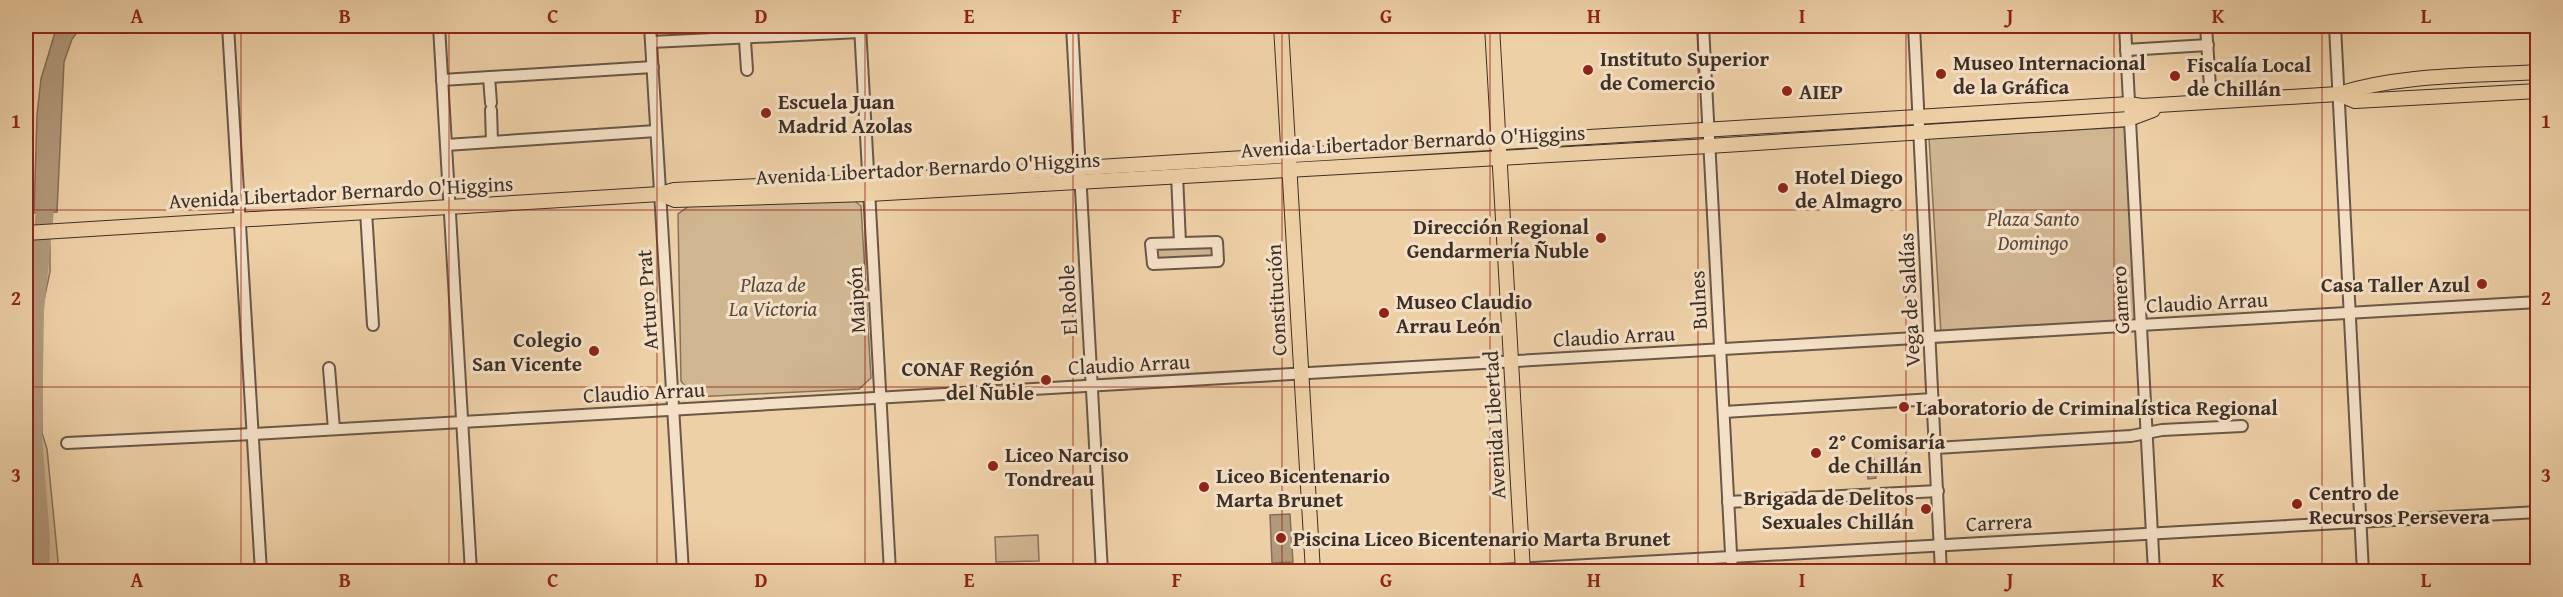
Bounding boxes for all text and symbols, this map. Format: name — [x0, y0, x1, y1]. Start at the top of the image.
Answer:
text: A — [131, 1, 144, 30]
text: B — [339, 1, 351, 30]
text: C — [547, 1, 559, 30]
text: D — [754, 1, 768, 30]
text: E — [964, 1, 975, 30]
text: F — [1172, 1, 1182, 30]
text: G — [1380, 1, 1392, 30]
text: H — [1587, 1, 1601, 30]
text: I — [1799, 1, 1805, 30]
text: J — [2004, 1, 2014, 30]
text: K — [2212, 1, 2225, 30]
text: L — [2421, 1, 2432, 30]
place label: Instituto Superior de Comercio — [1600, 43, 1769, 98]
place label: Museo Internacional de la Gráfica — [1953, 47, 2146, 102]
place label: Fiscalía Local de Chillán — [2187, 49, 2312, 104]
marker: Instituto Superior de Comercio — [1581, 63, 1595, 77]
marker: Museo Internacional de la Gráfica — [1934, 67, 1948, 81]
marker: Fiscalía Local de Chillán — [2168, 69, 2182, 83]
place label: AIEP — [1799, 76, 1843, 107]
marker: AIEP — [1780, 84, 1794, 98]
place label: Escuela Juan Madrid Azolas — [778, 86, 913, 141]
text: 1 — [11, 106, 21, 135]
marker: Escuela Juan Madrid Azolas — [759, 106, 773, 120]
text: 1 — [2541, 106, 2551, 135]
street label: Avenida Libertador Bernardo O'Higgins — [1240, 116, 1586, 166]
street label: Avenida Libertador Bernardo O'Higgins — [755, 143, 1101, 193]
place label: Hotel Diego de Almagro — [1795, 161, 1903, 216]
street label: Avenida Libertador Bernardo O'Higgins — [168, 167, 514, 217]
marker: Hotel Diego de Almagro — [1776, 181, 1790, 195]
park label: Plaza Santo Domingo — [1986, 203, 2079, 258]
place label: Dirección Regional Gendarmería Ñuble — [1407, 211, 1589, 266]
marker: Dirección Regional Gendarmería Ñuble — [1594, 231, 1608, 245]
street label: Vega de Saldías — [1890, 232, 1928, 368]
street label: Constitución — [1258, 243, 1294, 357]
street label: Arturo Prat — [628, 248, 666, 351]
street label: El Roble — [1051, 264, 1085, 336]
street label: Gamero — [2103, 265, 2137, 335]
street label: Maipón — [839, 266, 873, 334]
park label: Plaza de La Victoria — [728, 269, 818, 324]
place label: Casa Taller Azul — [2321, 269, 2470, 300]
street label: Bulnes — [1681, 270, 1715, 330]
marker: Casa Taller Azul — [2475, 277, 2489, 291]
text: 2 — [11, 283, 21, 312]
street label: Claudio Arrau — [2145, 283, 2269, 321]
text: 2 — [2541, 283, 2551, 312]
place label: Museo Claudio Arrau León — [1396, 286, 1532, 341]
marker: Museo Claudio Arrau León — [1377, 306, 1391, 320]
street label: Claudio Arrau — [1552, 317, 1676, 355]
place label: Colegio San Vicente — [472, 324, 582, 379]
marker: Colegio San Vicente — [587, 344, 601, 358]
street label: Claudio Arrau — [1067, 345, 1191, 383]
street label: Avenida Libertad — [1475, 349, 1513, 500]
place label: CONAF Región del Ñuble — [901, 353, 1035, 408]
street label: Claudio Arrau — [582, 373, 706, 411]
marker: CONAF Región del Ñuble — [1039, 373, 1053, 387]
place label: Laboratorio de Criminalística Regional — [1916, 392, 2278, 423]
marker: Laboratorio de Criminalística Regional — [1897, 400, 1911, 414]
place label: 2° Comisaría de Chillán — [1828, 426, 1946, 481]
place label: Liceo Narciso Tondreau — [1005, 439, 1129, 494]
marker: 2° Comisaría de Chillán — [1809, 446, 1823, 460]
marker: Liceo Narciso Tondreau — [986, 459, 1000, 473]
text: 3 — [11, 460, 21, 489]
place label: Liceo Bicentenario Marta Brunet — [1216, 460, 1390, 515]
text: 3 — [2541, 460, 2551, 489]
place label: Centro de Recursos Persevera — [2309, 477, 2490, 532]
marker: Liceo Bicentenario Marta Brunet — [1197, 480, 1211, 494]
place label: Brigada de Delitos Sexuales Chillán — [1743, 482, 1915, 537]
marker: Centro de Recursos Persevera — [2290, 497, 2304, 511]
marker: Brigada de Delitos Sexuales Chillán — [1919, 502, 1933, 516]
street label: Carrera — [1965, 505, 2033, 539]
place label: Piscina Liceo Bicentenario Marta Brunet — [1293, 523, 1670, 554]
marker: Piscina Liceo Bicentenario Marta Brunet — [1274, 531, 1288, 545]
text: A — [131, 565, 144, 594]
text: B — [339, 565, 351, 594]
text: C — [547, 565, 559, 594]
text: D — [754, 565, 768, 594]
text: E — [964, 565, 975, 594]
text: F — [1172, 565, 1182, 594]
text: G — [1380, 565, 1392, 594]
text: H — [1587, 565, 1601, 594]
text: I — [1799, 565, 1805, 594]
text: J — [2004, 565, 2014, 594]
text: K — [2212, 565, 2225, 594]
text: L — [2421, 565, 2432, 594]

